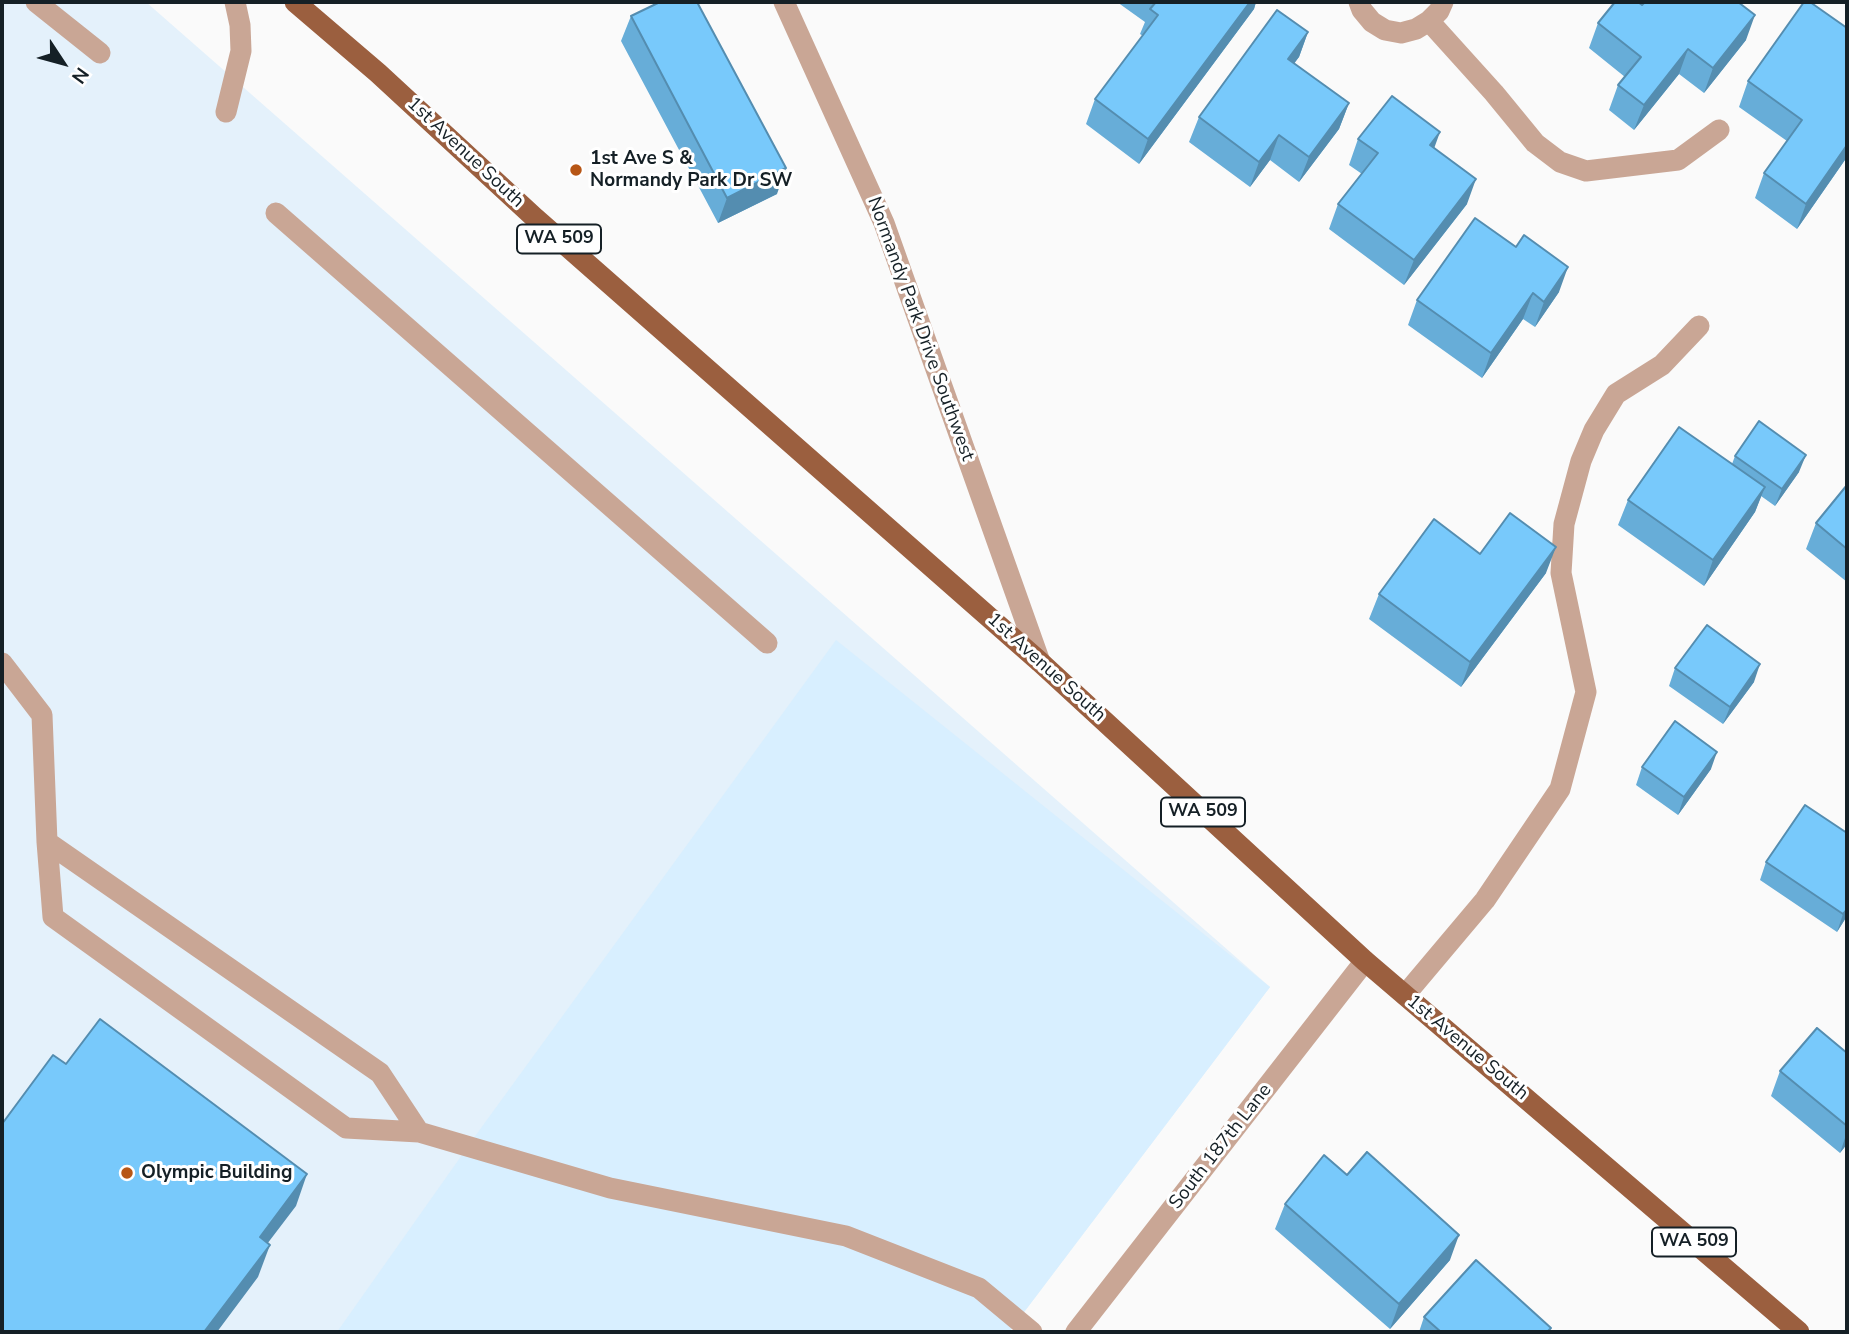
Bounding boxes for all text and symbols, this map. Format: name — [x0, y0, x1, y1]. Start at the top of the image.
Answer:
north arrow — [28, 28, 98, 98]
text: N — [65, 62, 95, 89]
street label: 1st Avenue South — [402, 93, 528, 213]
place label: 1st Ave S & Normandy Park Dr SW — [590, 148, 792, 192]
marker: 1st Ave S & Normandy Park Dr SW — [568, 162, 584, 178]
street label: Normandy Park Drive Southwest — [862, 194, 978, 464]
road number: WA 509 — [517, 225, 601, 254]
street label: 1st Avenue South — [982, 609, 1110, 727]
road number: WA 509 — [1161, 798, 1245, 826]
street label: 1st Avenue South — [1402, 990, 1532, 1106]
street label: South 187th Lane — [1165, 1080, 1277, 1214]
place label: Olympic Building — [141, 1162, 292, 1184]
marker: Olympic Building — [119, 1165, 135, 1181]
road number: WA 509 — [1652, 1227, 1736, 1256]

